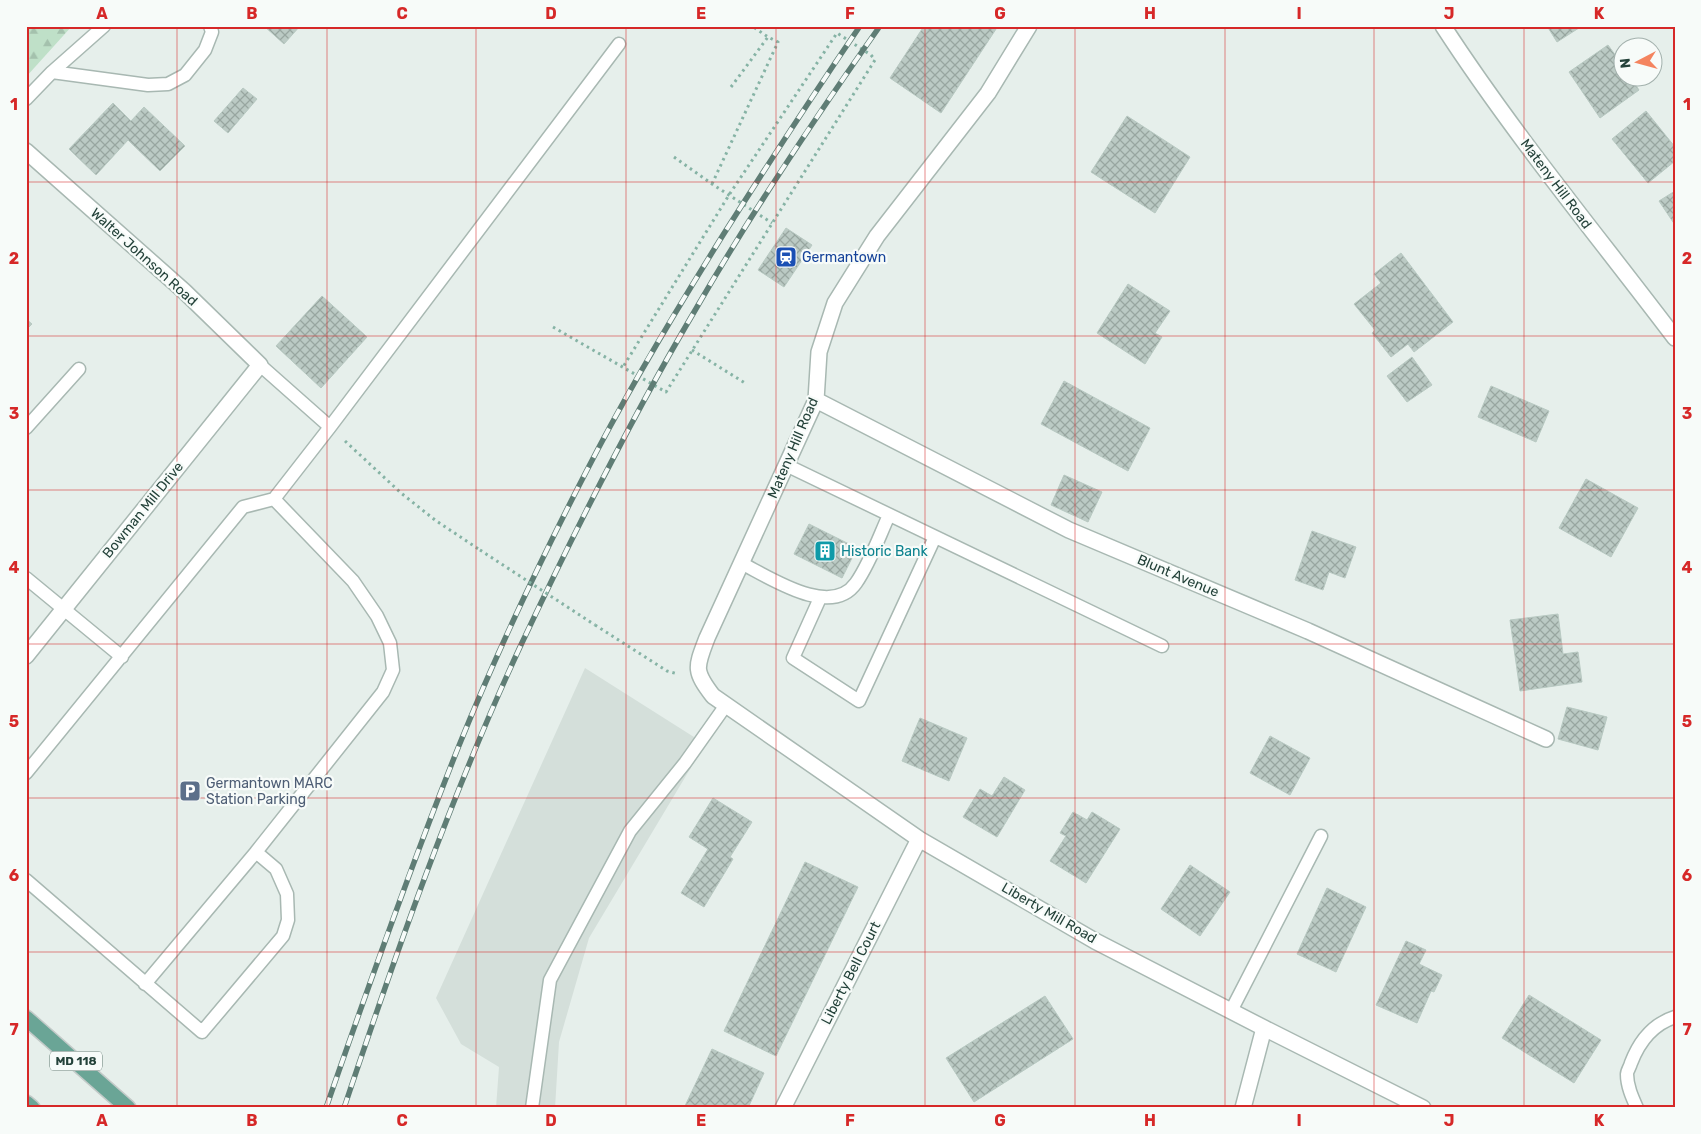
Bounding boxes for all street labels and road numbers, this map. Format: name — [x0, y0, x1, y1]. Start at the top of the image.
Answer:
street label: Mateny Hill Road — [1517, 136, 1595, 232]
street label: Walter Johnson Road — [87, 205, 201, 309]
street label: Mateny Hill Road — [764, 395, 822, 501]
street label: Bowman Mill Drive — [99, 458, 187, 562]
street label: Blunt Avenue — [1135, 551, 1222, 601]
street label: Liberty Mill Road — [998, 879, 1100, 947]
street label: Liberty Bell Court — [818, 918, 884, 1027]
road number: MD 118 — [50, 1052, 102, 1070]

